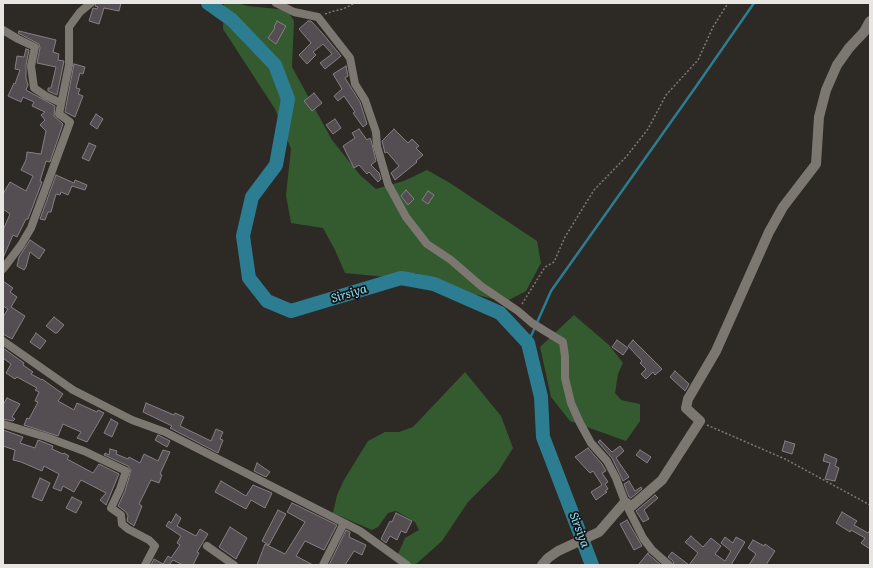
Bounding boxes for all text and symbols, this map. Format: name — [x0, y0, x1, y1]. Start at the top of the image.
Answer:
water label: Sirsiya — [329, 282, 369, 306]
water label: Sirsiya — [566, 510, 592, 550]

